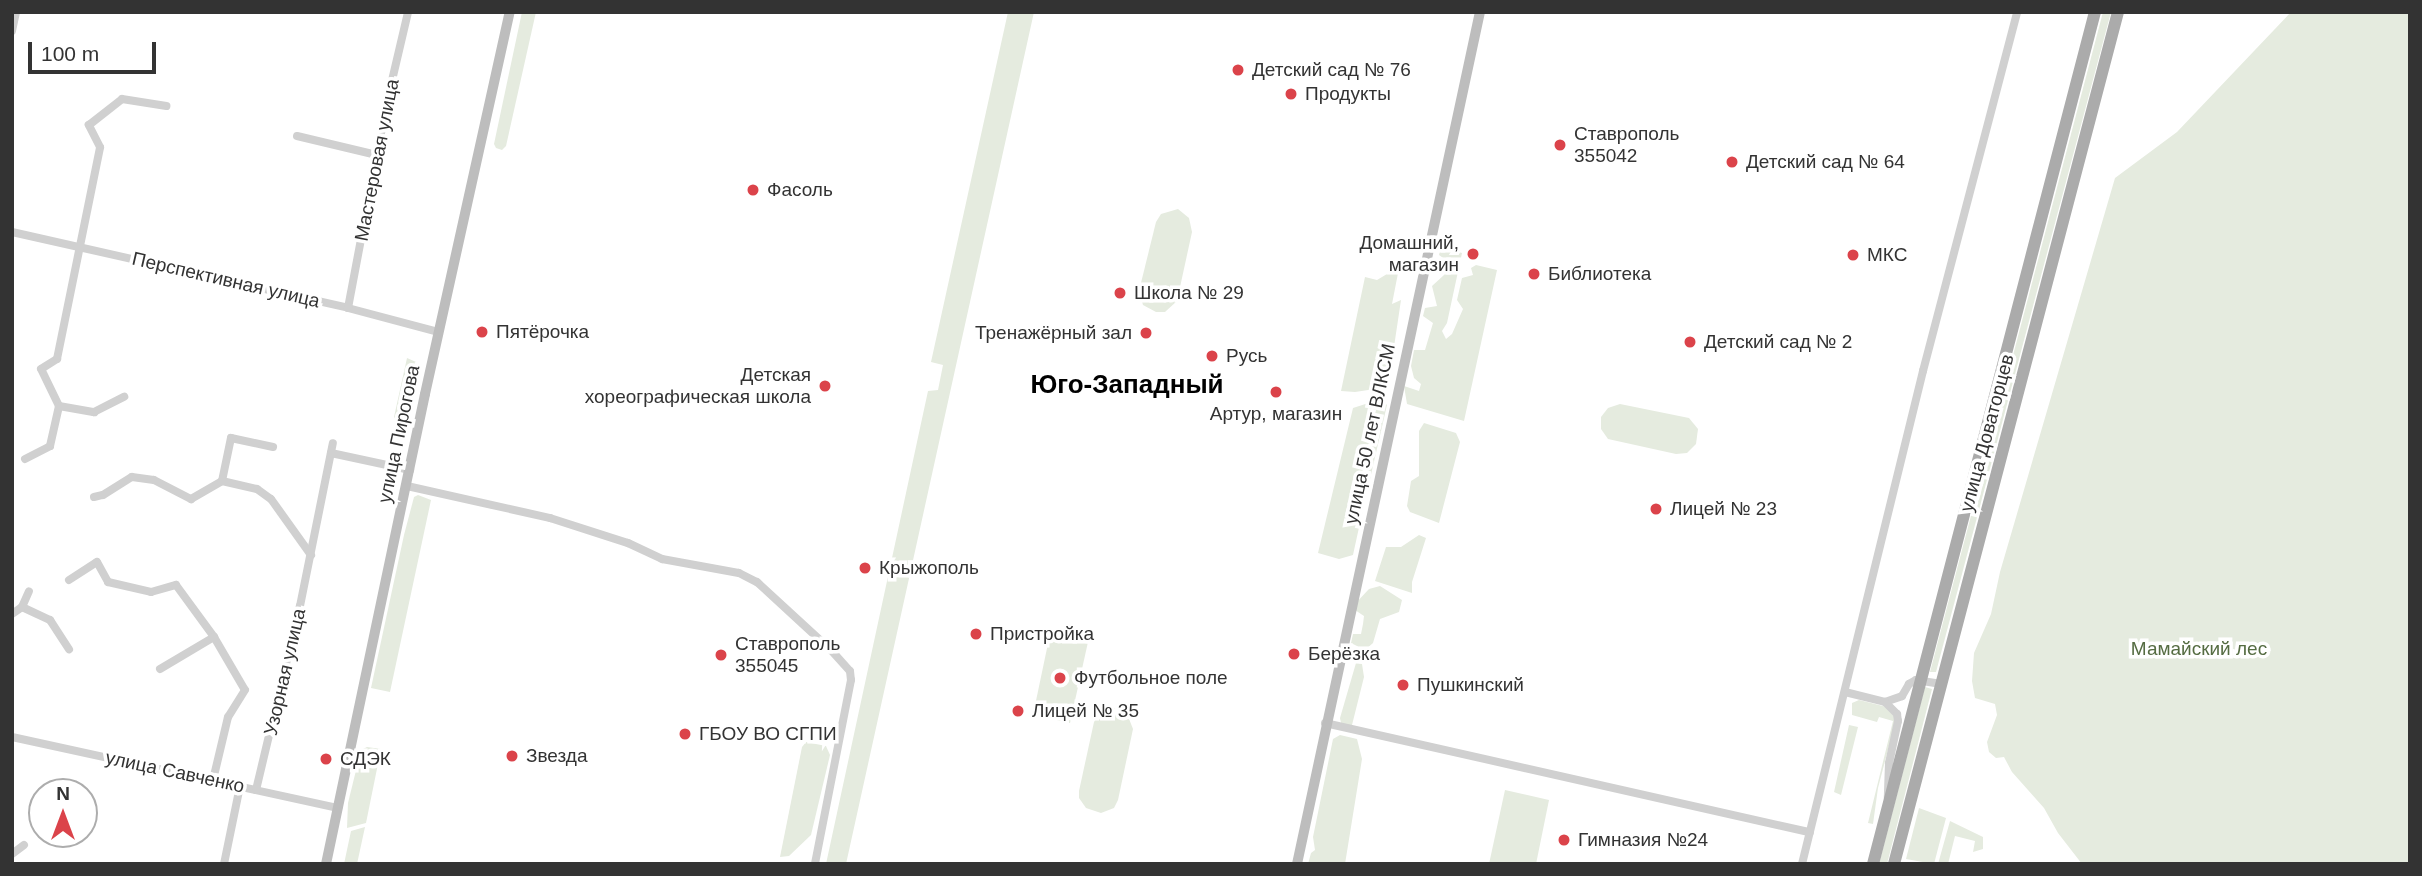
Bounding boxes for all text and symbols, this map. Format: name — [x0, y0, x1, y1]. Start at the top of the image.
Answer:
scale bar — [32, 28, 159, 72]
text: 100 m — [41, 42, 99, 65]
place label: Детский сад № 76 — [1252, 59, 1411, 81]
marker: Детский сад № 76 — [1230, 62, 1246, 78]
street label: Мастеровая улица — [350, 77, 404, 243]
place label: Продукты — [1305, 83, 1391, 105]
marker: Продукты — [1283, 86, 1299, 102]
place label: Ставрополь 355042 — [1574, 123, 1679, 167]
marker: Ставрополь 355042 — [1552, 137, 1568, 153]
place label: Детский сад № 64 — [1746, 151, 1905, 173]
marker: Детский сад № 64 — [1724, 154, 1740, 170]
place label: Фасоль — [767, 179, 833, 201]
marker: Фасоль — [745, 182, 761, 198]
place label: Домашний, магазин — [1359, 232, 1459, 276]
place label: МКС — [1867, 244, 1907, 266]
marker: Домашний, магазин — [1465, 246, 1481, 262]
street label: Перспективная улица — [130, 247, 322, 313]
marker: МКС — [1845, 247, 1861, 263]
place label: Библиотека — [1548, 263, 1651, 285]
marker: Библиотека — [1526, 266, 1542, 282]
place label: Школа № 29 — [1134, 282, 1244, 304]
marker: Школа № 29 — [1112, 285, 1128, 301]
place label: Пятёрочка — [496, 321, 589, 343]
place label: Тренажёрный зал — [975, 322, 1132, 344]
marker: Пятёрочка — [474, 324, 490, 340]
marker: Тренажёрный зал — [1138, 325, 1154, 341]
place label: Детский сад № 2 — [1704, 331, 1852, 353]
marker: Детский сад № 2 — [1682, 334, 1698, 350]
street label: улица 50 лет ВЛКСМ — [1340, 342, 1400, 526]
place label: Русь — [1226, 345, 1267, 367]
marker: Русь — [1204, 348, 1220, 364]
street label: улица Доваторцев — [1955, 352, 2019, 514]
street label: улица Пирогова — [373, 363, 425, 505]
place label: Детская хореографическая школа — [585, 364, 811, 408]
district label: Юго-Западный — [1030, 369, 1224, 401]
marker: Детская хореографическая школа — [817, 378, 833, 394]
marker: Артур, магазин — [1268, 384, 1284, 400]
place label: Артур, магазин — [1210, 403, 1342, 425]
place label: Лицей № 23 — [1670, 498, 1777, 520]
marker: Лицей № 23 — [1648, 501, 1664, 517]
place label: Крыжополь — [879, 557, 979, 579]
marker: Крыжополь — [857, 560, 873, 576]
street label: Узорная улица — [259, 606, 311, 738]
place label: Пристройка — [990, 623, 1094, 645]
marker: Пристройка — [968, 626, 984, 642]
place label: Ставрополь 355045 — [735, 633, 840, 677]
park label: Мамайский лес — [2131, 638, 2267, 660]
place label: Берёзка — [1308, 643, 1380, 665]
marker: Берёзка — [1286, 646, 1302, 662]
marker: Ставрополь 355045 — [713, 647, 729, 663]
place label: Футбольное поле — [1074, 667, 1228, 689]
marker: Футбольное поле — [1052, 670, 1068, 686]
place label: Пушкинский — [1417, 674, 1524, 696]
marker: Пушкинский — [1395, 677, 1411, 693]
place label: Лицей № 35 — [1032, 700, 1139, 722]
marker: Лицей № 35 — [1010, 703, 1026, 719]
place label: ГБОУ ВО СГПИ — [699, 723, 837, 745]
marker: ГБОУ ВО СГПИ — [677, 726, 693, 742]
place label: Звезда — [526, 745, 587, 767]
street label: улица Савченко — [104, 746, 246, 798]
place label: СДЭК — [340, 748, 391, 770]
marker: Звезда — [504, 748, 520, 764]
marker: СДЭК — [318, 751, 334, 767]
north arrow — [28, 778, 98, 848]
text: N — [56, 783, 70, 804]
place label: Гимназия №24 — [1578, 829, 1708, 851]
marker: Гимназия №24 — [1556, 832, 1572, 848]

